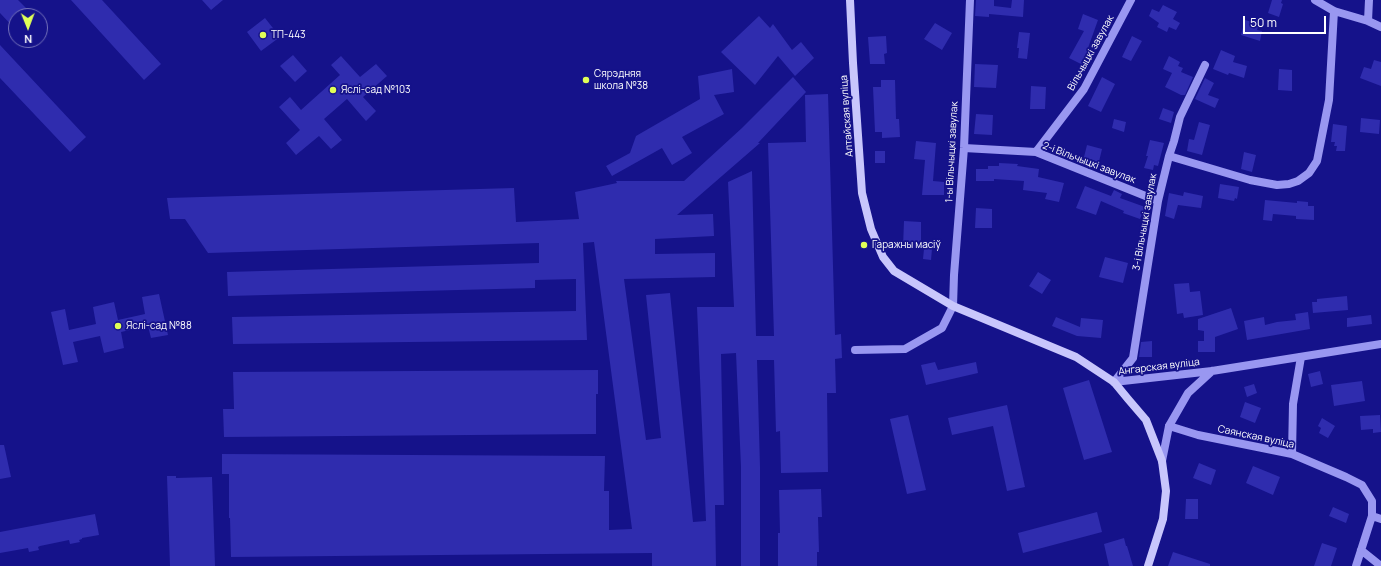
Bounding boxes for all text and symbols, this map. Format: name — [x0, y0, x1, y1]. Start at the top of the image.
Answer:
north arrow — [8, 8, 48, 48]
scale bar — [1245, 8, 1328, 34]
street label: Вільчыцкі завулак — [1065, 13, 1117, 93]
text: 50 m — [1250, 14, 1277, 31]
place label: ТП-443 — [271, 29, 306, 41]
marker: ТП-443 — [258, 30, 268, 40]
text: N — [24, 32, 32, 47]
place label: Сярэдняя школа №38 — [594, 68, 648, 92]
marker: Сярэдняя школа №38 — [581, 75, 591, 85]
street label: Алтайская вуліца — [838, 75, 856, 157]
place label: Яслі-сад №103 — [341, 84, 411, 96]
marker: Яслі-сад №103 — [328, 85, 338, 95]
street label: 1-ы Вільчыцкі завулак — [943, 101, 961, 203]
street label: 2-і Вільчыцкі завулак — [1041, 140, 1137, 186]
street label: 3-і Вільчыцкі завулак — [1131, 173, 1159, 271]
place label: Гаражны масіў — [872, 239, 941, 251]
marker: Гаражны масіў — [859, 240, 869, 250]
place label: Яслі-сад №88 — [126, 320, 192, 332]
marker: Яслі-сад №88 — [113, 321, 123, 331]
street label: Ангарская вуліца — [1118, 356, 1200, 378]
street label: Саянская вуліца — [1217, 423, 1295, 451]

